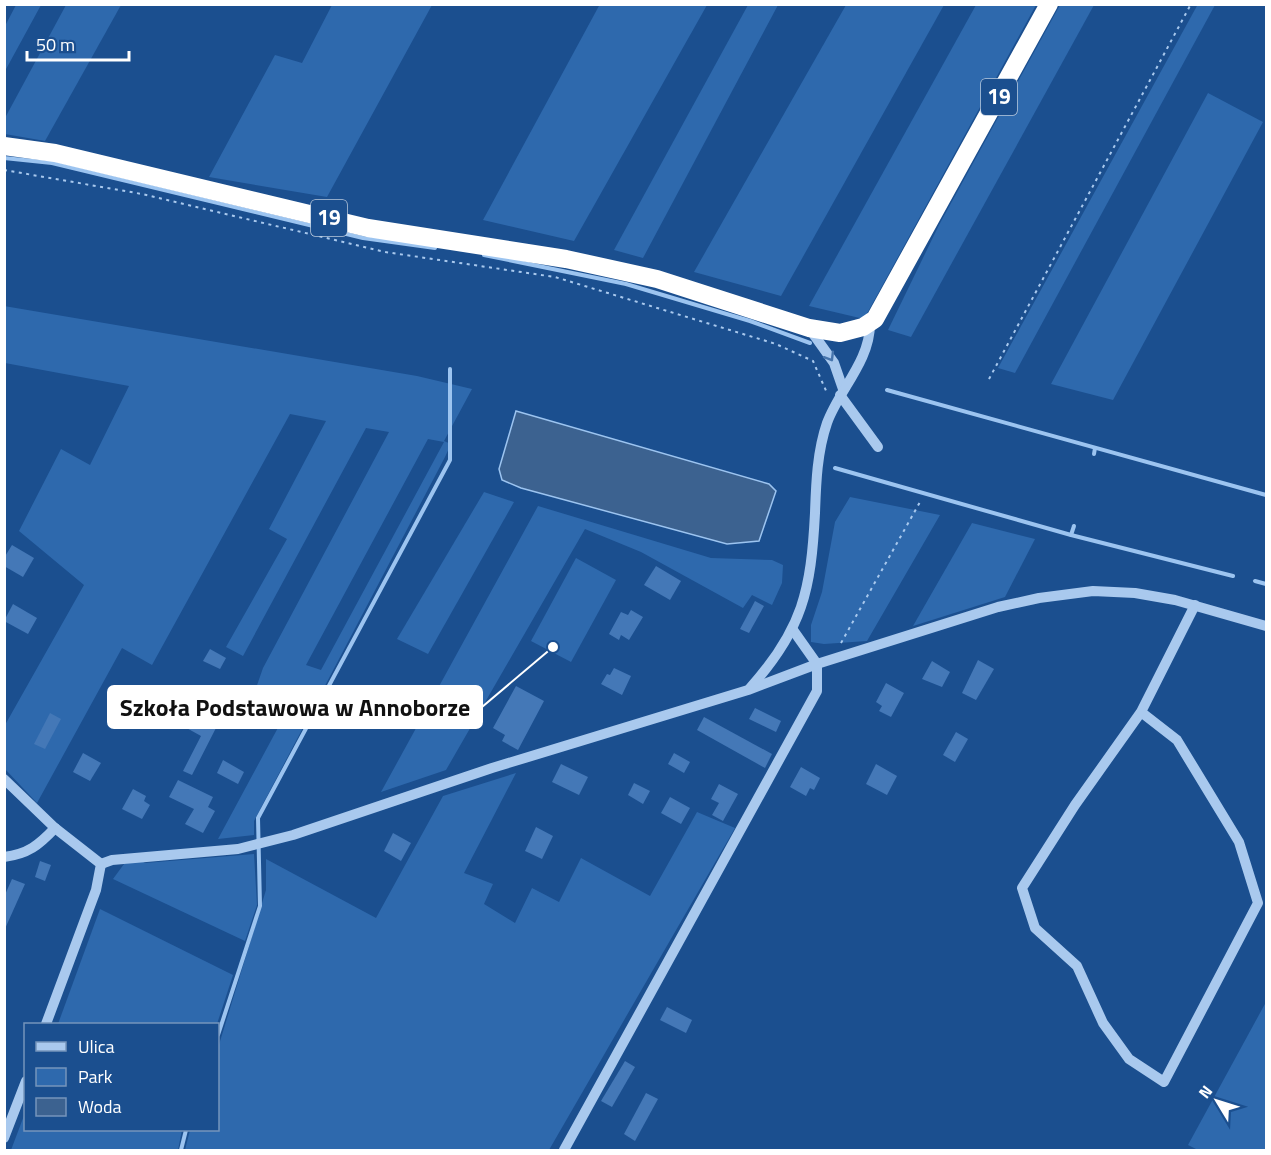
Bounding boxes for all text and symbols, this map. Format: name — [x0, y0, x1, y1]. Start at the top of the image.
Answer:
scale bar — [27, 24, 129, 62]
text: 50 m — [36, 31, 75, 58]
road number: 19 — [981, 79, 1017, 115]
road number: 19 — [311, 200, 347, 236]
one-way arrow — [822, 351, 834, 361]
callout: Szkoła Podstawowa w Annoborze — [108, 686, 482, 728]
text: Szkoła Podstawowa w Annoborze — [120, 689, 470, 725]
legend — [24, 1023, 219, 1131]
text: Ulica — [78, 1033, 115, 1060]
text: Park — [78, 1063, 113, 1090]
north arrow — [1187, 1071, 1247, 1131]
text: N — [1192, 1080, 1218, 1104]
text: Woda — [78, 1093, 122, 1120]

